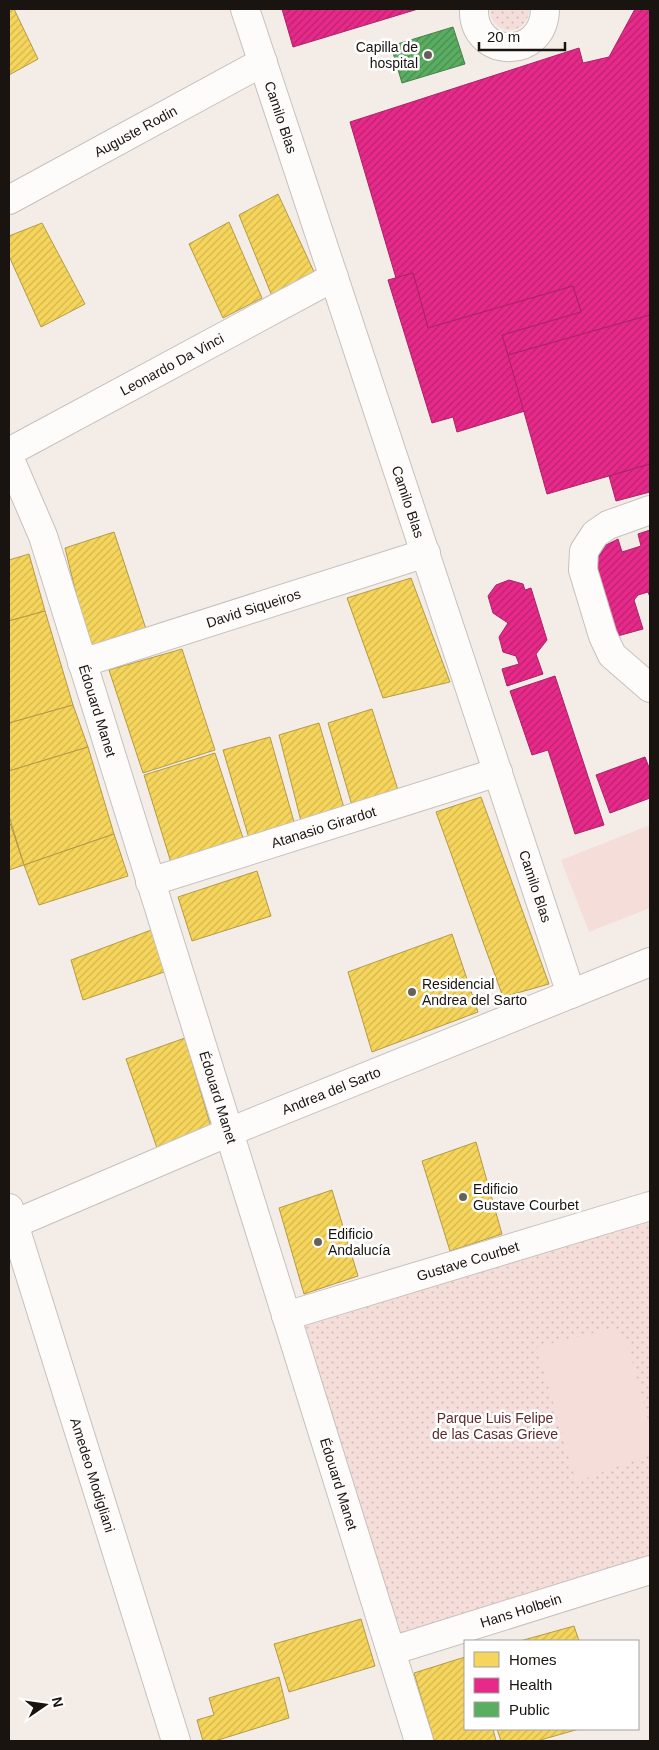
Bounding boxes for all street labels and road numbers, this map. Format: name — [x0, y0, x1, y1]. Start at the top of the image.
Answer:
street label: Camilo Blas — [261, 79, 300, 155]
street label: Auguste Rodin — [91, 102, 180, 160]
street label: Leonardo Da Vinci — [117, 330, 226, 399]
street label: Camilo Blas — [389, 464, 427, 540]
street label: David Siqueiros — [204, 586, 303, 631]
street label: Édouard Manet — [76, 663, 119, 759]
street label: Atanasio Girardot — [269, 803, 378, 851]
street label: Camilo Blas — [516, 848, 555, 924]
street label: Édouard Manet — [196, 1049, 240, 1146]
street label: Andrea del Sarto — [279, 1064, 383, 1118]
street label: Gustave Courbet — [415, 1238, 521, 1284]
street label: Amedeo Modigliani — [67, 1416, 118, 1534]
street label: Édouard Manet — [317, 1436, 361, 1532]
street label: Hans Holbein — [478, 1590, 563, 1631]

